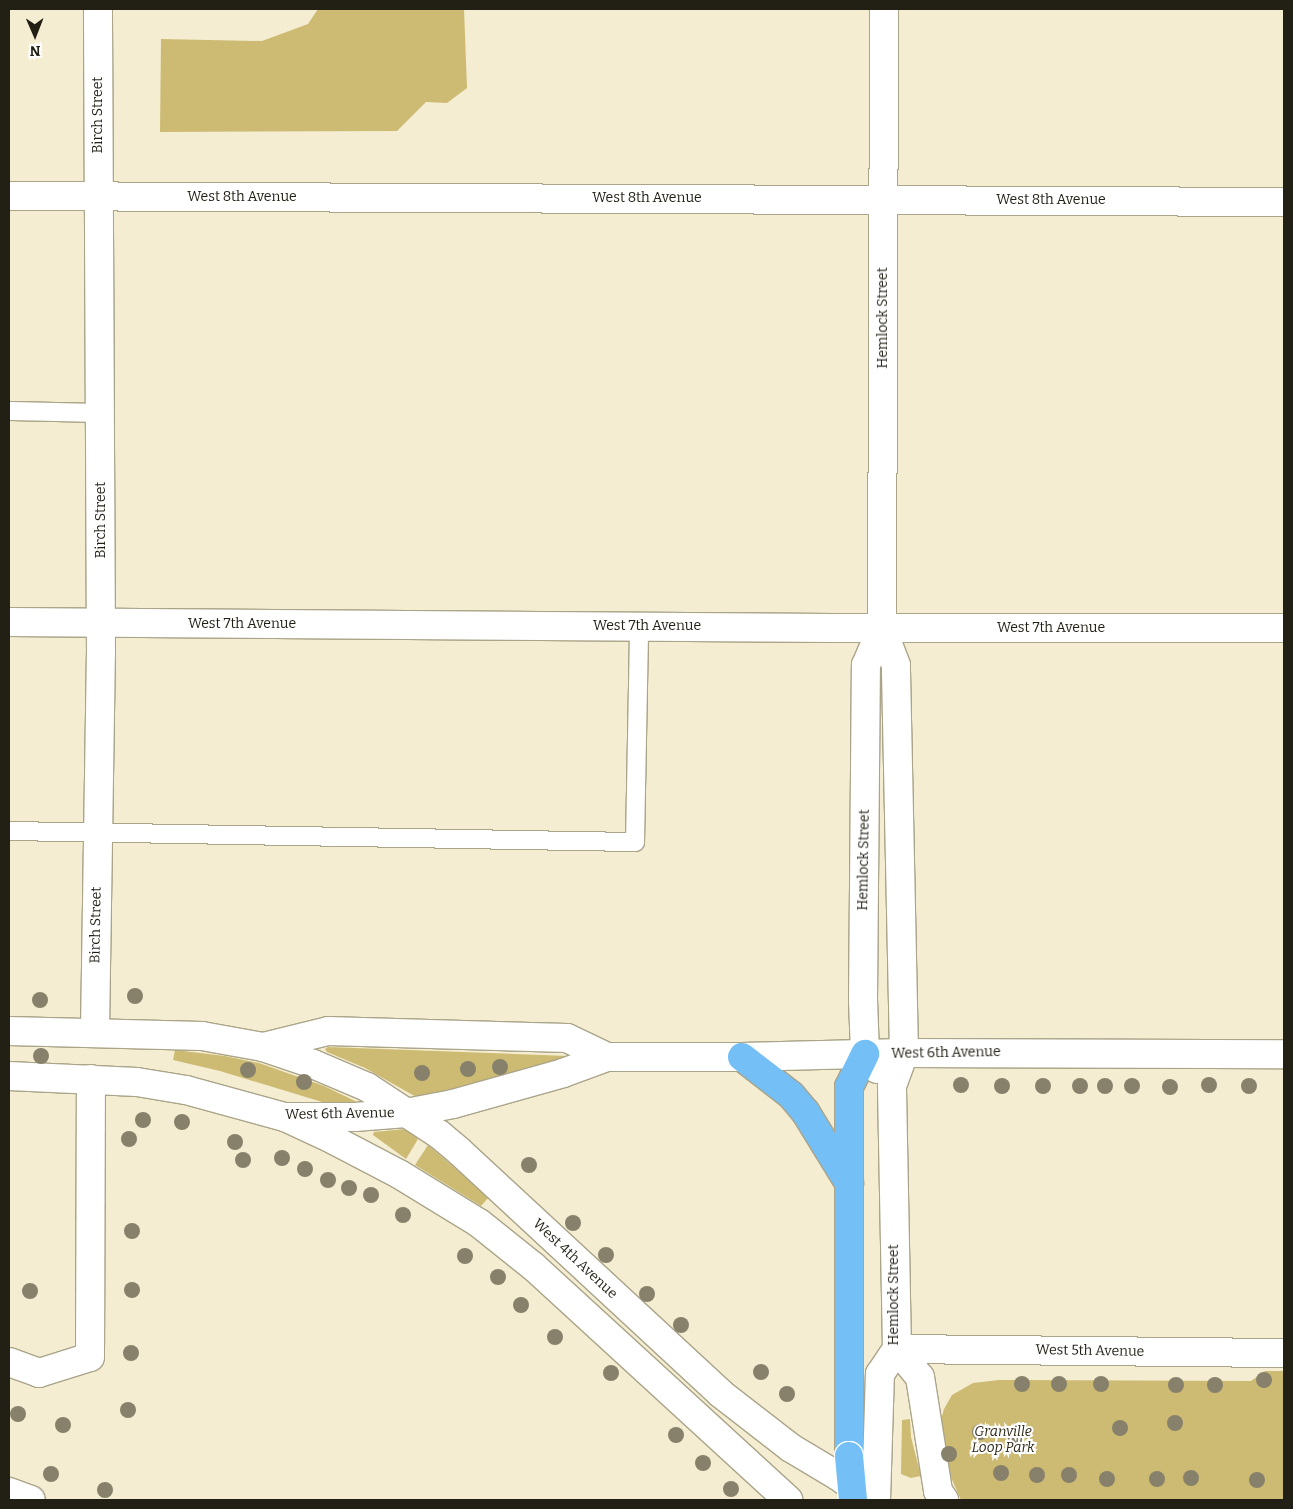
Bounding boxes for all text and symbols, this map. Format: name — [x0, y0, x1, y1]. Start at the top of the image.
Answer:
north arrow — [10, 10, 60, 60]
text: N — [30, 42, 41, 59]
street label: Birch Street — [90, 77, 106, 153]
street label: West 8th Avenue — [187, 189, 297, 205]
street label: West 8th Avenue — [592, 190, 702, 206]
street label: West 8th Avenue — [996, 192, 1106, 208]
street label: Hemlock Street — [875, 267, 891, 369]
street label: Birch Street — [93, 482, 109, 558]
street label: West 7th Avenue — [188, 616, 296, 632]
street label: West 7th Avenue — [593, 618, 701, 634]
street label: West 7th Avenue — [997, 620, 1105, 636]
street label: Hemlock Street — [855, 809, 873, 911]
street label: Birch Street — [87, 886, 105, 964]
street label: West 6th Avenue — [891, 1044, 1001, 1062]
street label: West 6th Avenue — [285, 1105, 395, 1123]
street label: West 4th Avenue — [529, 1216, 621, 1302]
street label: Hemlock Street — [886, 1244, 902, 1346]
street label: West 5th Avenue — [1036, 1342, 1144, 1360]
park label: Granville Loop Park — [971, 1424, 1035, 1456]

